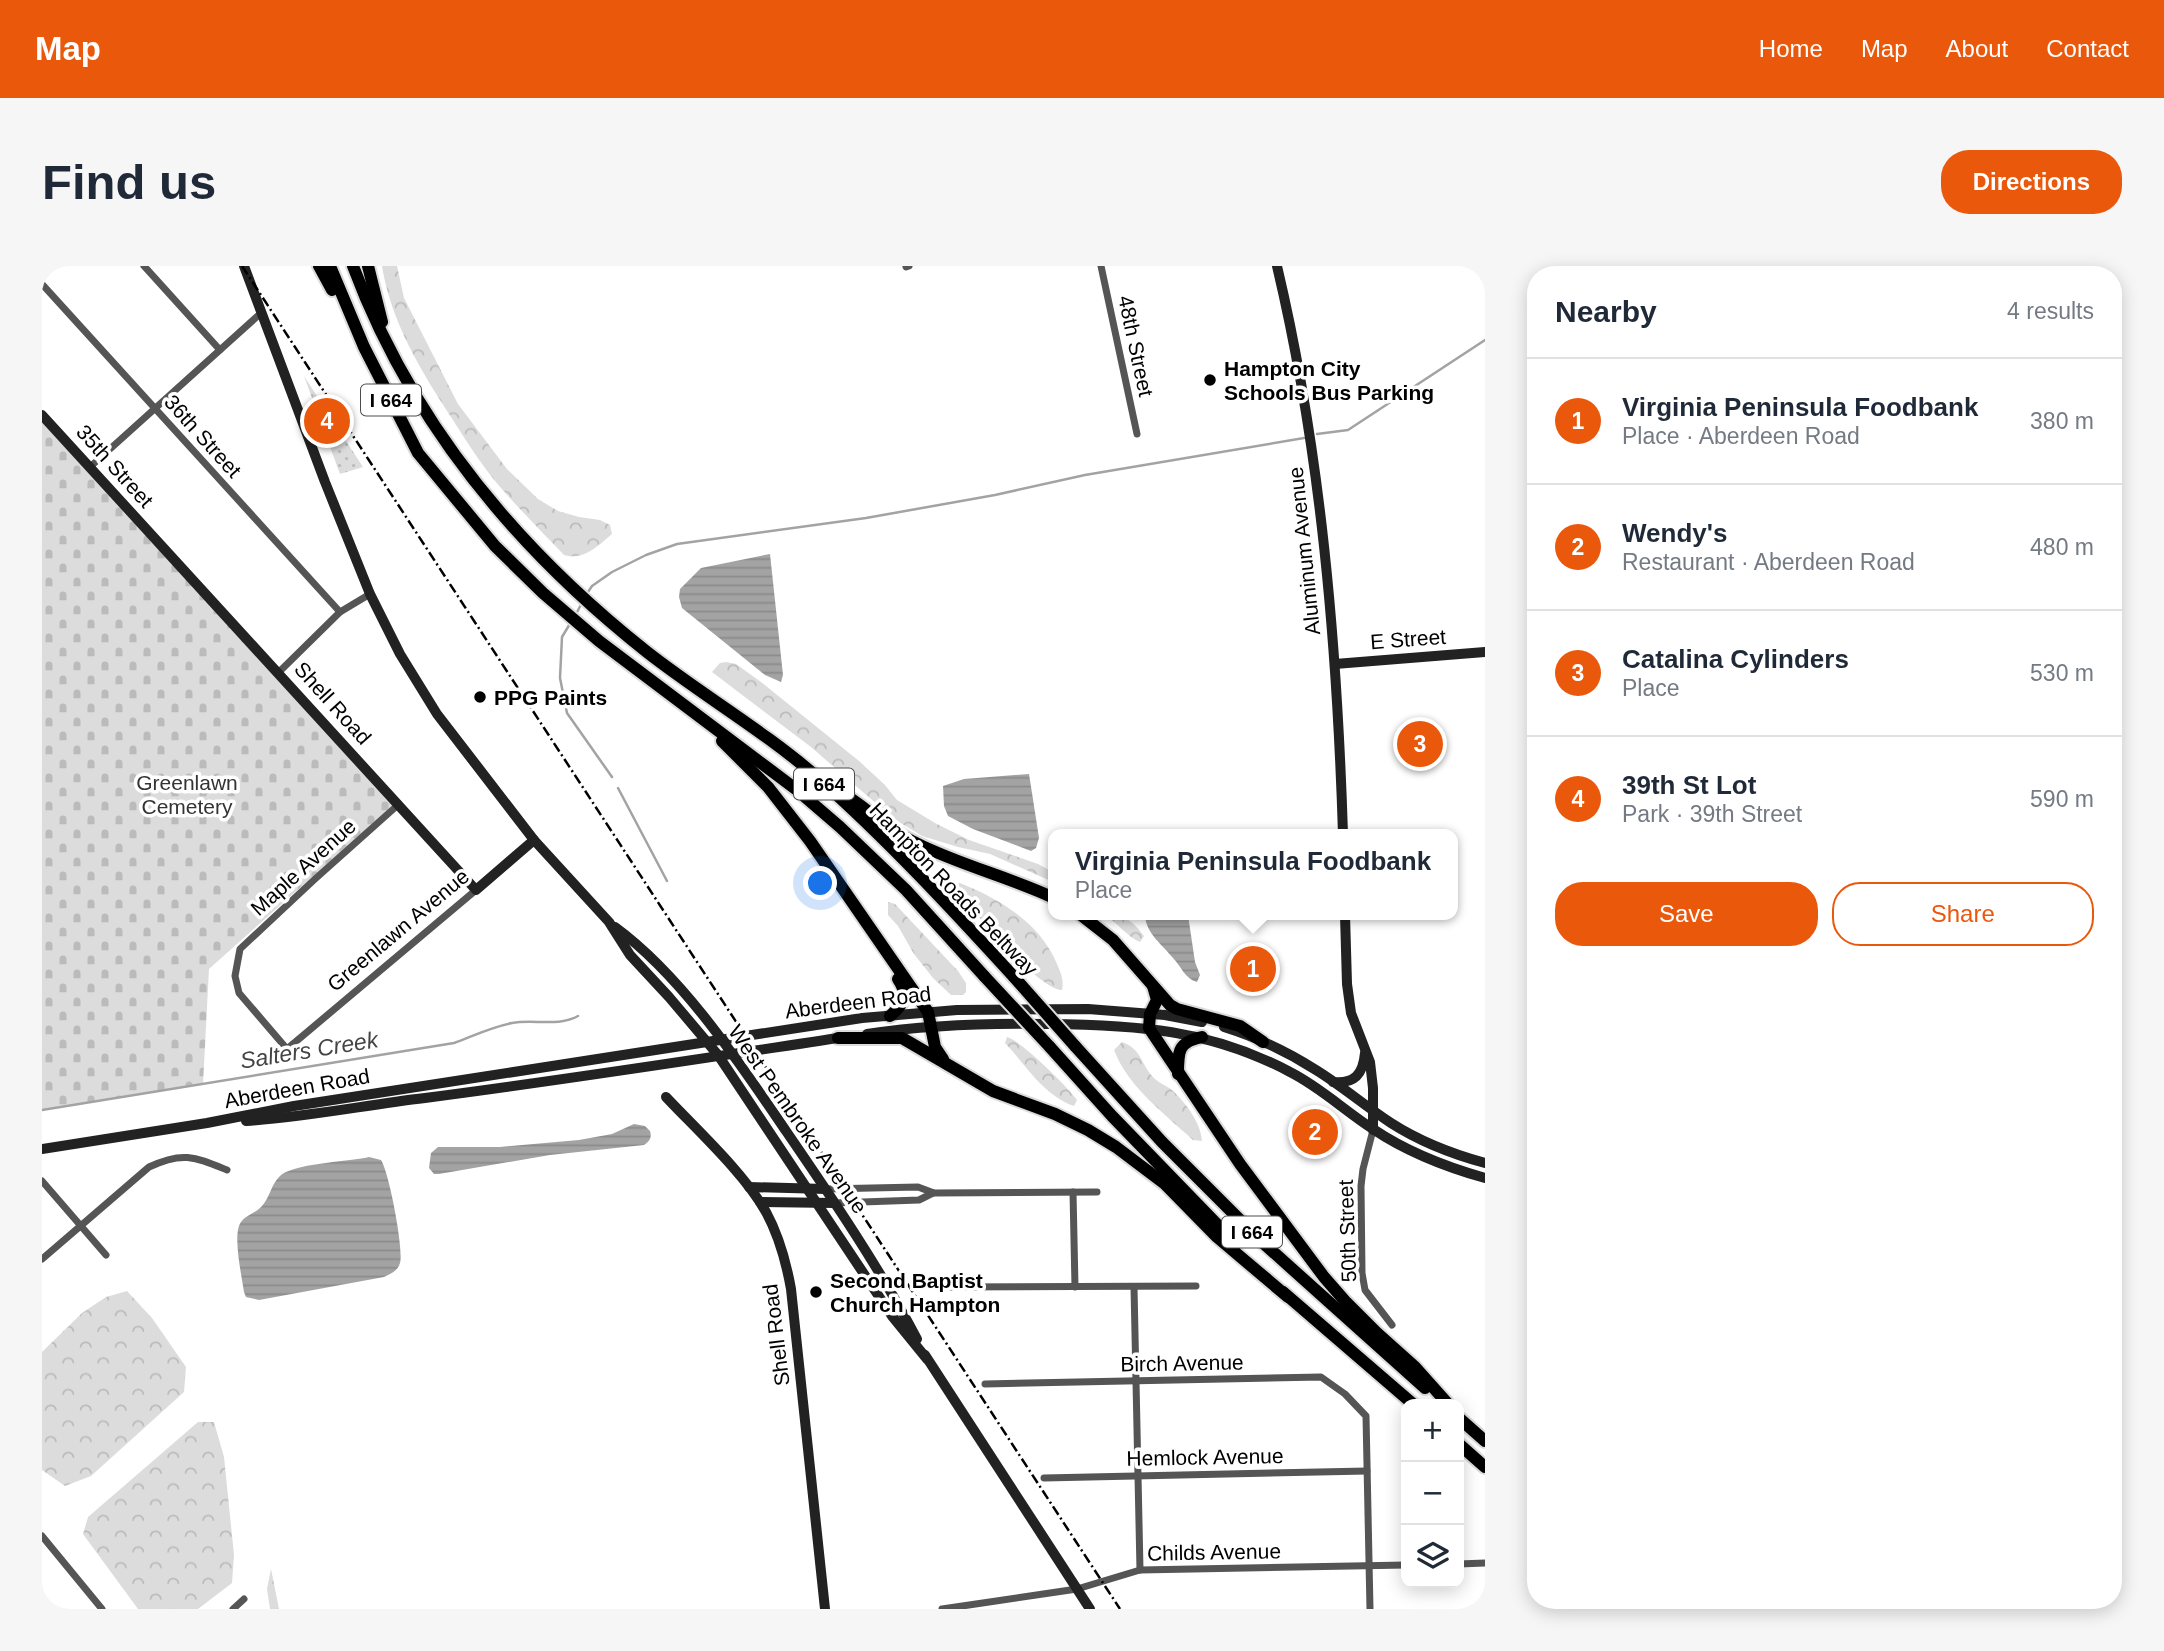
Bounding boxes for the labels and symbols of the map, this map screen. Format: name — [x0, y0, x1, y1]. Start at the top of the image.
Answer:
street label: 48th Street — [1114, 293, 1158, 399]
place label: Hampton City Schools Bus Parking — [1224, 357, 1434, 404]
marker: Hampton City Schools Bus Parking — [1202, 372, 1218, 388]
road number: I 664 — [361, 384, 421, 416]
street label: 36th Street — [160, 390, 246, 482]
pin: 4 — [304, 395, 350, 447]
street label: 35th Street — [72, 420, 158, 512]
street label: Aluminum Avenue — [1284, 466, 1324, 636]
street label: E Street — [1369, 625, 1447, 653]
street label: Shell Road — [290, 657, 376, 749]
place label: PPG Paints — [494, 686, 607, 709]
marker: PPG Paints — [472, 689, 488, 705]
pin: 3 — [1397, 718, 1443, 770]
road number: I 664 — [794, 769, 854, 800]
park label: Greenlawn Cemetery — [136, 771, 238, 818]
street label: Hampton Roads Beltway — [865, 798, 1043, 980]
street label: Maple Avenue — [246, 814, 360, 920]
street label: Greenlawn Avenue — [323, 864, 473, 996]
your location — [803, 866, 837, 900]
pin: 1 — [1230, 943, 1276, 995]
street label: Aberdeen Road — [784, 982, 932, 1022]
street label: West Pembroke Avenue — [724, 1020, 872, 1218]
water label: Salters Creek — [238, 1026, 381, 1074]
street label: Aberdeen Road — [223, 1064, 371, 1112]
pin: 2 — [1292, 1106, 1338, 1158]
street label: 50th Street — [1334, 1179, 1360, 1283]
road number: I 664 — [1222, 1216, 1282, 1248]
place label: Second Baptist Church Hampton — [830, 1269, 1000, 1316]
street label: Shell Road — [758, 1283, 794, 1387]
marker: Second Baptist Church Hampton — [808, 1284, 824, 1300]
street label: Birch Avenue — [1120, 1350, 1244, 1376]
street label: Hemlock Avenue — [1126, 1444, 1284, 1470]
street label: Childs Avenue — [1147, 1539, 1281, 1565]

